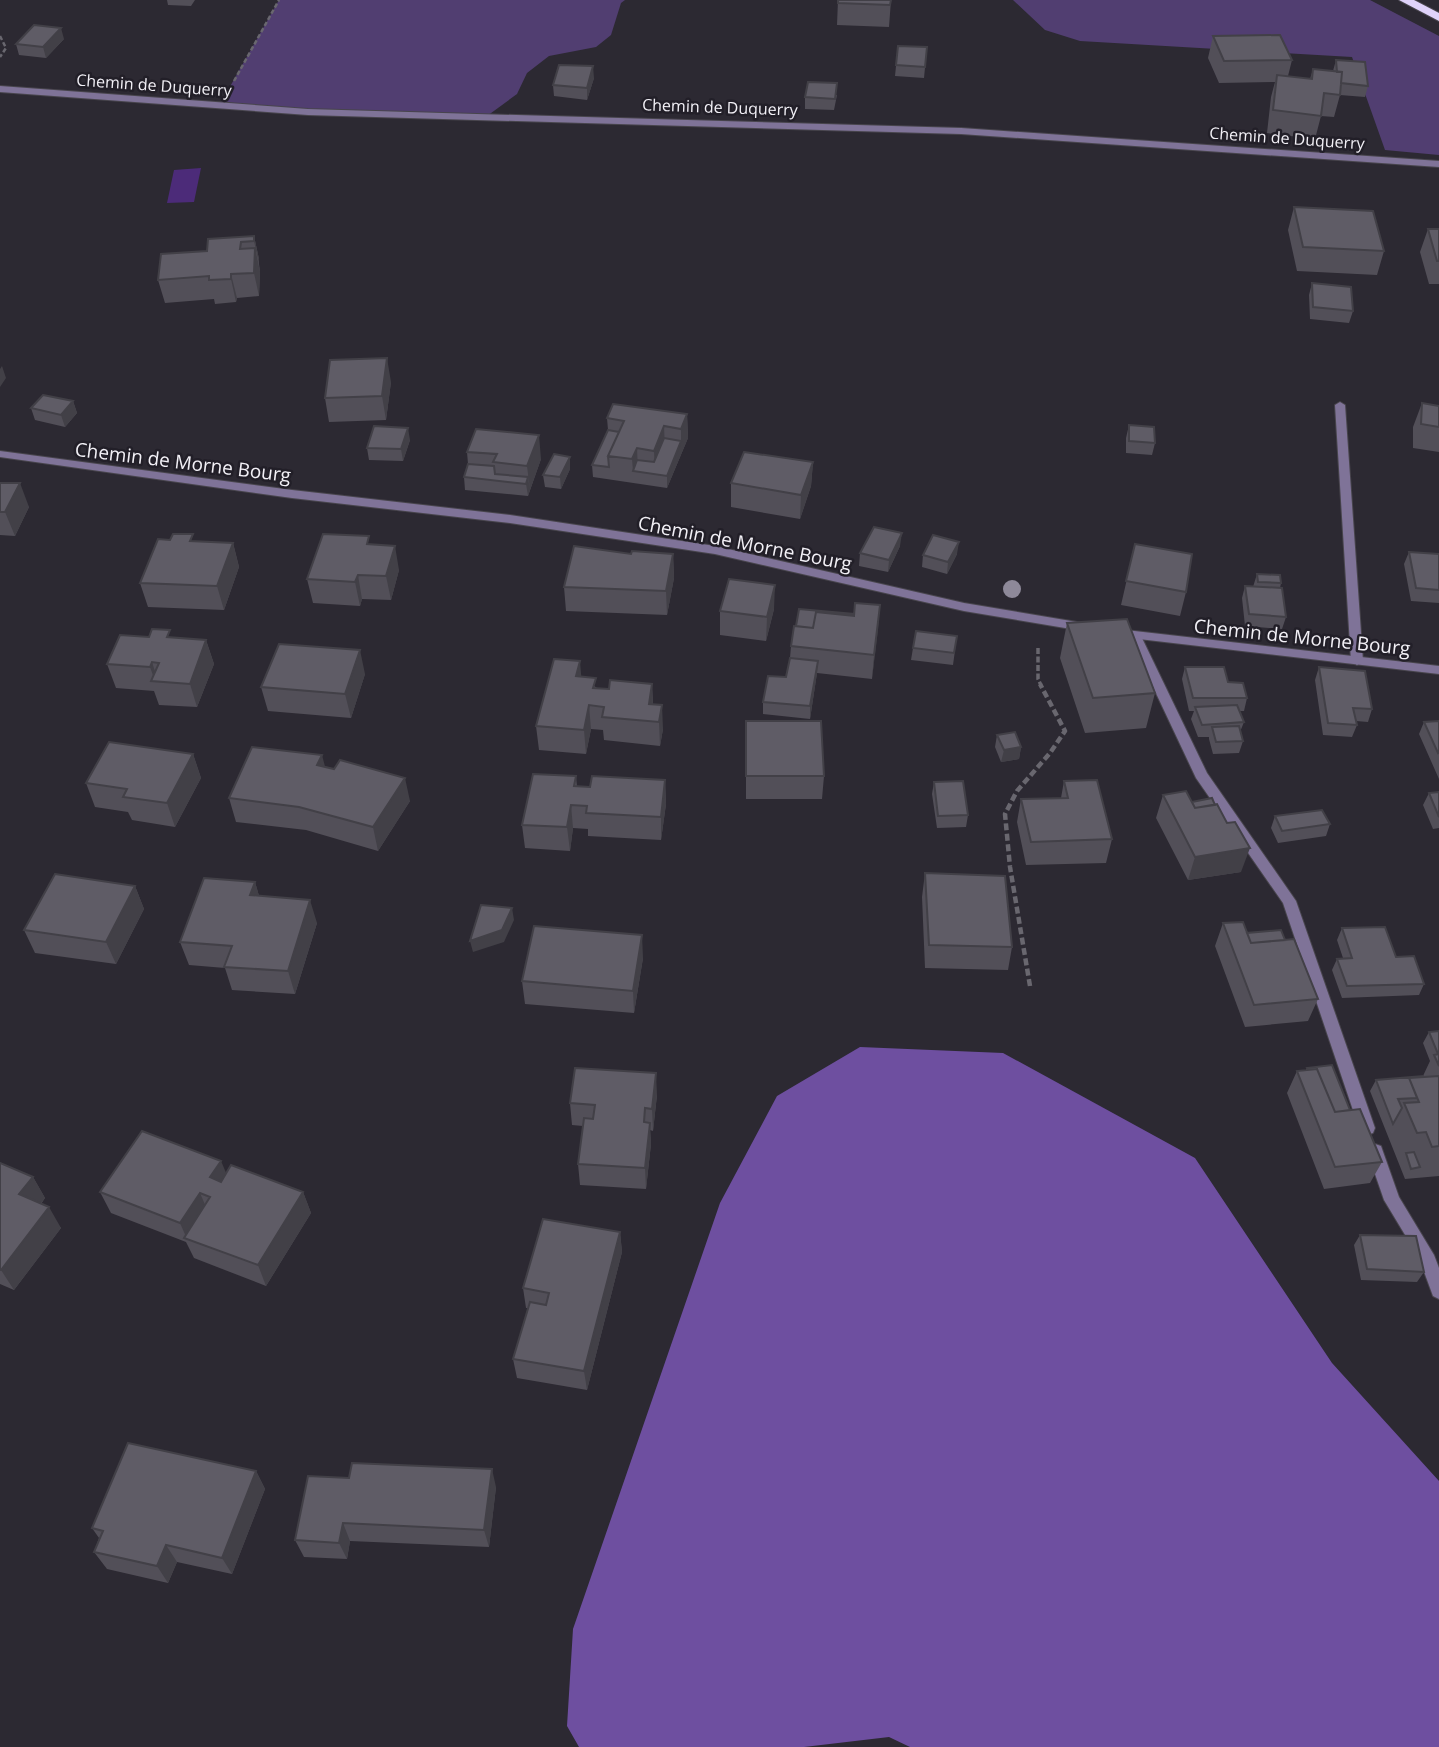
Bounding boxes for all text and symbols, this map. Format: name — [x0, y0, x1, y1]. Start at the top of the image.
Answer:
street label: Chemin de Duquerry — [76, 69, 233, 101]
street label: Chemin de Duquerry — [642, 93, 799, 121]
street label: Chemin de Duquerry — [1209, 122, 1366, 154]
street label: Chemin de Morne Bourg — [73, 436, 293, 488]
street label: Chemin de Morne Bourg — [636, 509, 854, 577]
street label: Chemin de Morne Bourg — [1192, 613, 1412, 661]

